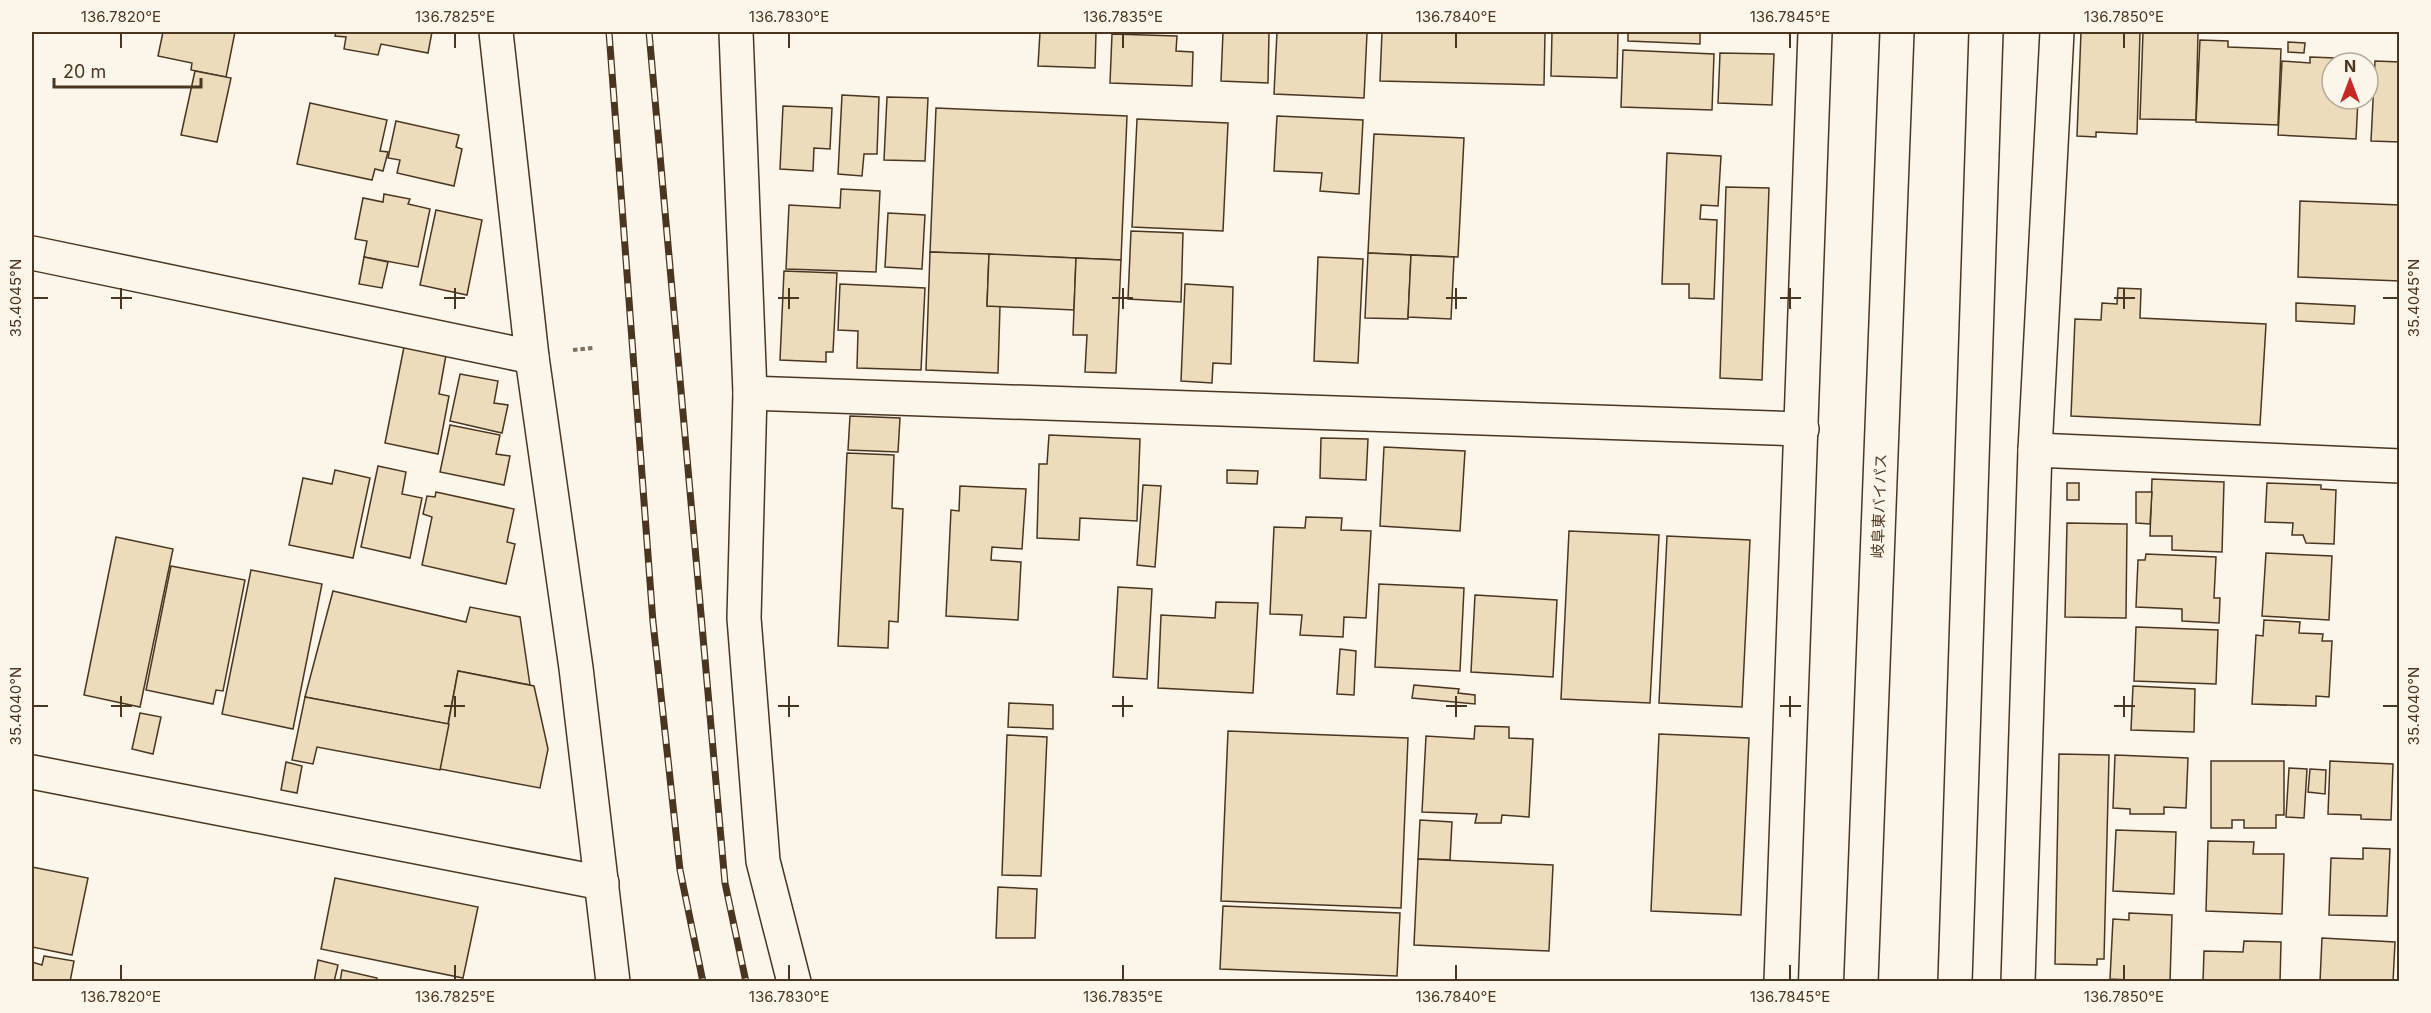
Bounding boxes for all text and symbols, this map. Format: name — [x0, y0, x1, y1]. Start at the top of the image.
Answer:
text: 136.7820°E — [81, 7, 161, 26]
text: 136.7825°E — [415, 7, 495, 26]
text: 136.7830°E — [749, 7, 829, 26]
text: 136.7835°E — [1083, 7, 1163, 26]
text: 136.7840°E — [1416, 7, 1496, 26]
text: 136.7845°E — [1750, 7, 1830, 26]
text: 136.7850°E — [2084, 7, 2164, 26]
scale bar — [54, 51, 201, 89]
north arrow — [2320, 51, 2380, 111]
text: N — [2344, 56, 2356, 76]
text: 20 m — [63, 61, 106, 82]
text: 35.4045°N — [6, 259, 25, 337]
text: 35.4045°N — [2404, 259, 2423, 337]
street label: 岐阜東バイパス — [1868, 453, 1890, 559]
text: 35.4040°N — [6, 667, 25, 745]
text: 35.4040°N — [2404, 667, 2423, 745]
text: 136.7820°E — [81, 987, 161, 1006]
text: 136.7825°E — [415, 987, 495, 1006]
text: 136.7830°E — [749, 987, 829, 1006]
text: 136.7835°E — [1083, 987, 1163, 1006]
text: 136.7840°E — [1416, 987, 1496, 1006]
text: 136.7845°E — [1750, 987, 1830, 1006]
text: 136.7850°E — [2084, 987, 2164, 1006]

